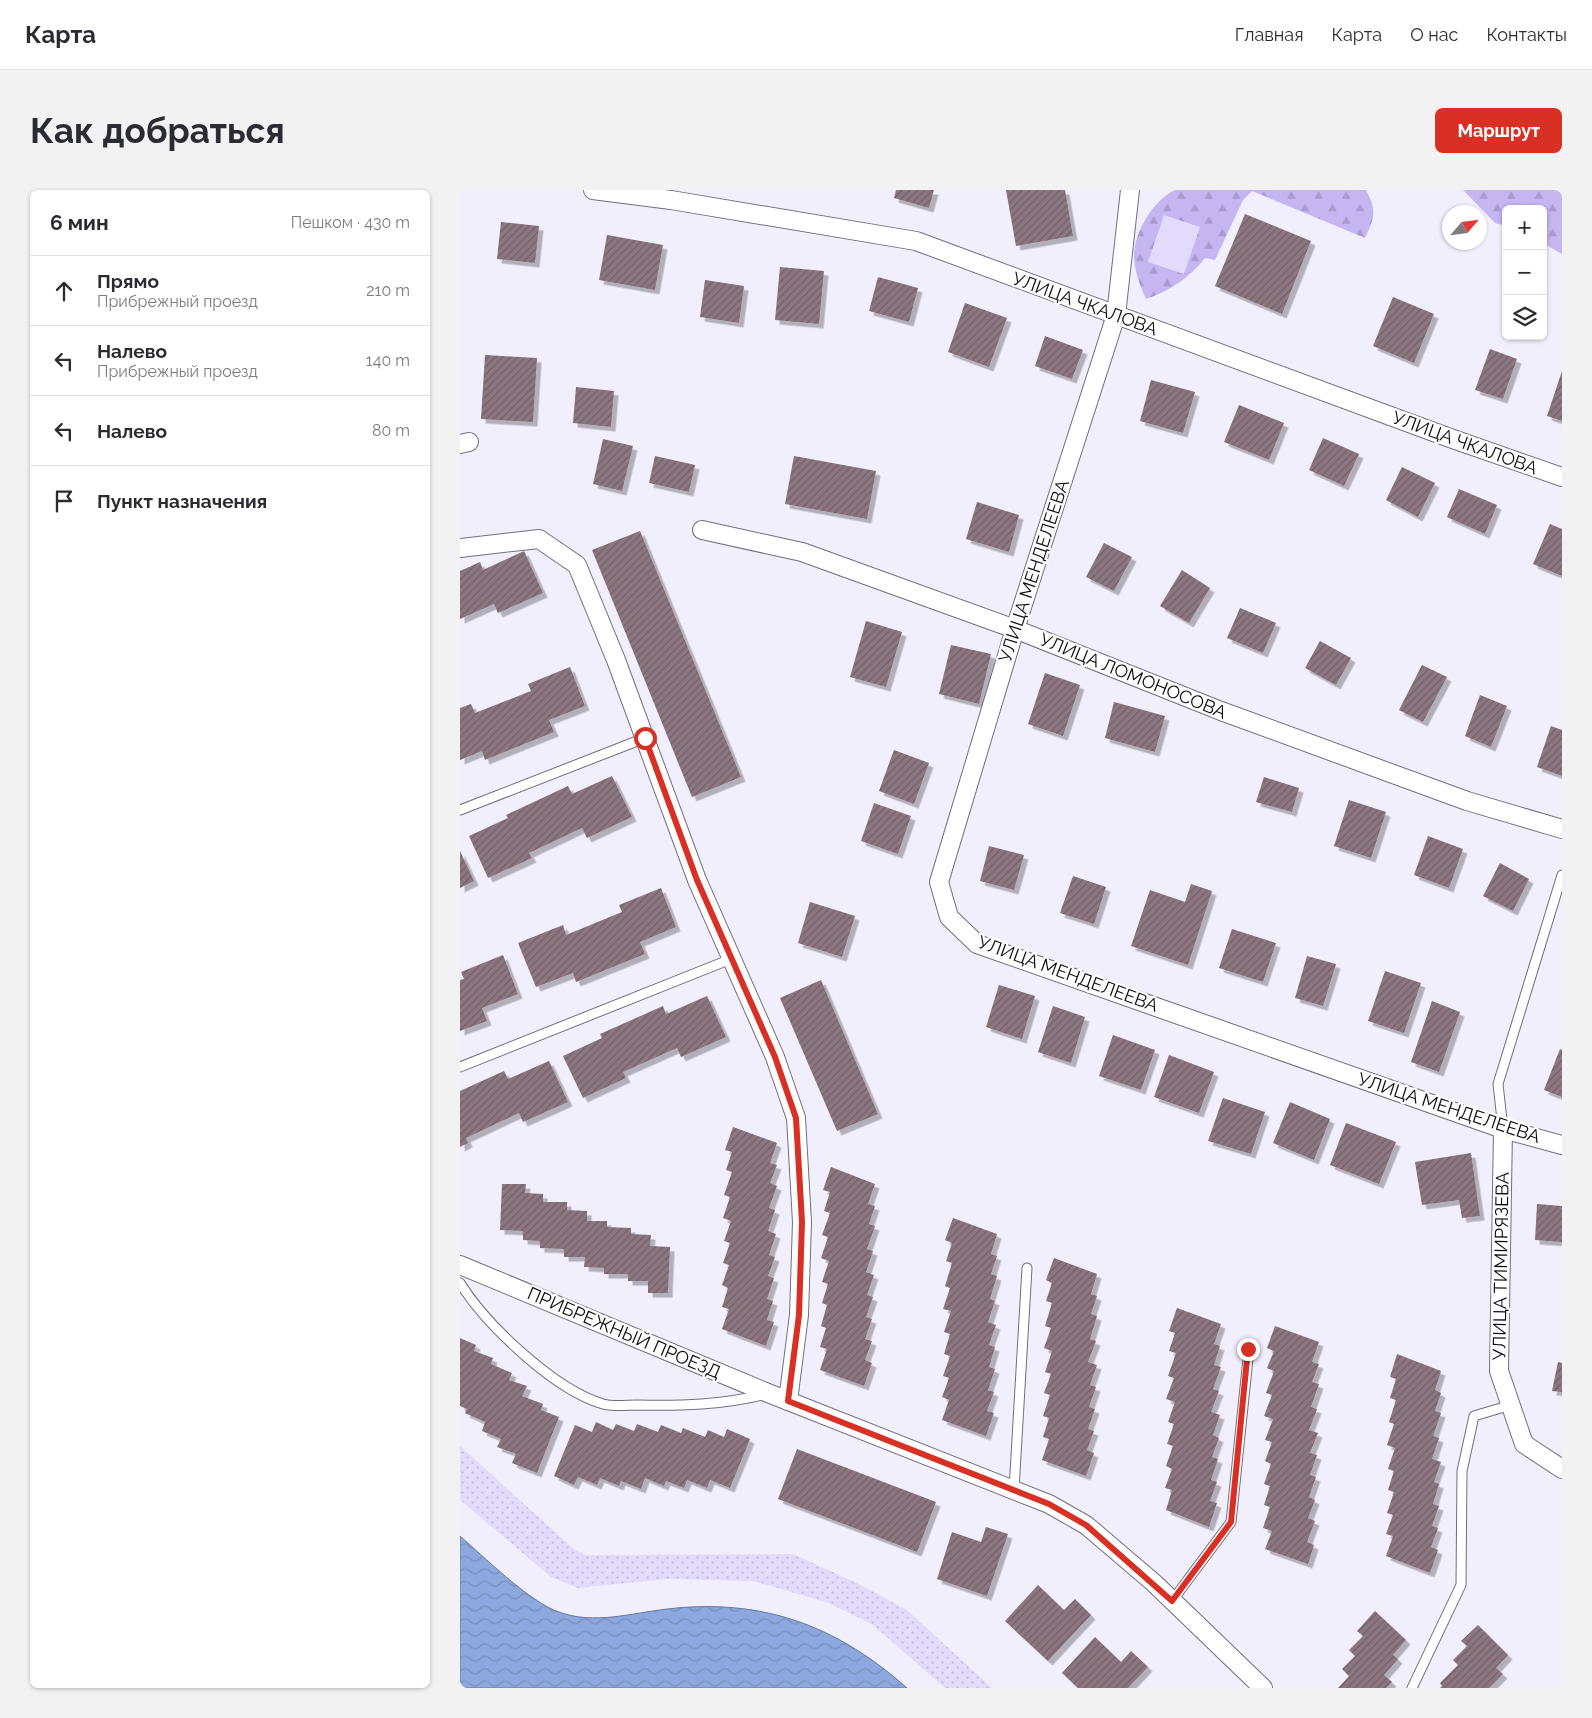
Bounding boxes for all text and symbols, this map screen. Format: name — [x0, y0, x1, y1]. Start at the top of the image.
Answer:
text: Карта — [25, 20, 96, 49]
text: Главная — [1235, 24, 1303, 45]
text: Карта — [1331, 24, 1382, 45]
text: О нас — [1410, 24, 1458, 45]
text: Контакты — [1486, 24, 1567, 45]
button: Маршрут — [1435, 108, 1562, 153]
text: Как добраться — [30, 110, 285, 151]
north arrow — [1442, 205, 1487, 250]
map controls — [1502, 205, 1547, 340]
button: + — [1502, 205, 1547, 250]
text: 6 мин — [50, 210, 109, 235]
text: Пешком · 430 m — [291, 213, 410, 232]
button: − — [1502, 250, 1547, 295]
street label: УЛИЦА ЧКАЛОВА — [1010, 268, 1161, 340]
text: Прямо — [97, 270, 159, 292]
icon: ahead — [50, 277, 78, 305]
text: 210 m — [366, 281, 410, 300]
text: Прибрежный проезд — [97, 292, 258, 311]
button: layers — [1502, 295, 1547, 340]
text: Налево — [97, 340, 167, 362]
icon: left — [50, 347, 78, 375]
text: 140 m — [366, 351, 410, 370]
text: Прибрежный проезд — [97, 362, 258, 381]
street label: УЛИЦА ЧКАЛОВА — [1390, 407, 1541, 479]
icon: left — [50, 417, 78, 445]
text: Налево — [97, 420, 167, 442]
text: 80 m — [372, 421, 410, 440]
street label: УЛИЦА МЕНДЕЛЕЕВА — [994, 477, 1073, 665]
icon: arrive — [50, 487, 78, 515]
text: Пункт назначения — [97, 490, 267, 512]
street label: УЛИЦА ЛОМОНОСОВА — [1037, 628, 1230, 723]
route start — [634, 727, 657, 750]
street label: УЛИЦА МЕНДЕЛЕЕВА — [975, 931, 1161, 1016]
street label: УЛИЦА МЕНДЕЛЕЕВА — [1355, 1068, 1543, 1147]
street label: УЛИЦА ТИМИРЯЗЕВА — [1488, 1172, 1513, 1360]
street label: ПРИБРЕЖНЫЙ ПРОЕЗД — [524, 1282, 724, 1383]
route end — [1237, 1338, 1260, 1361]

